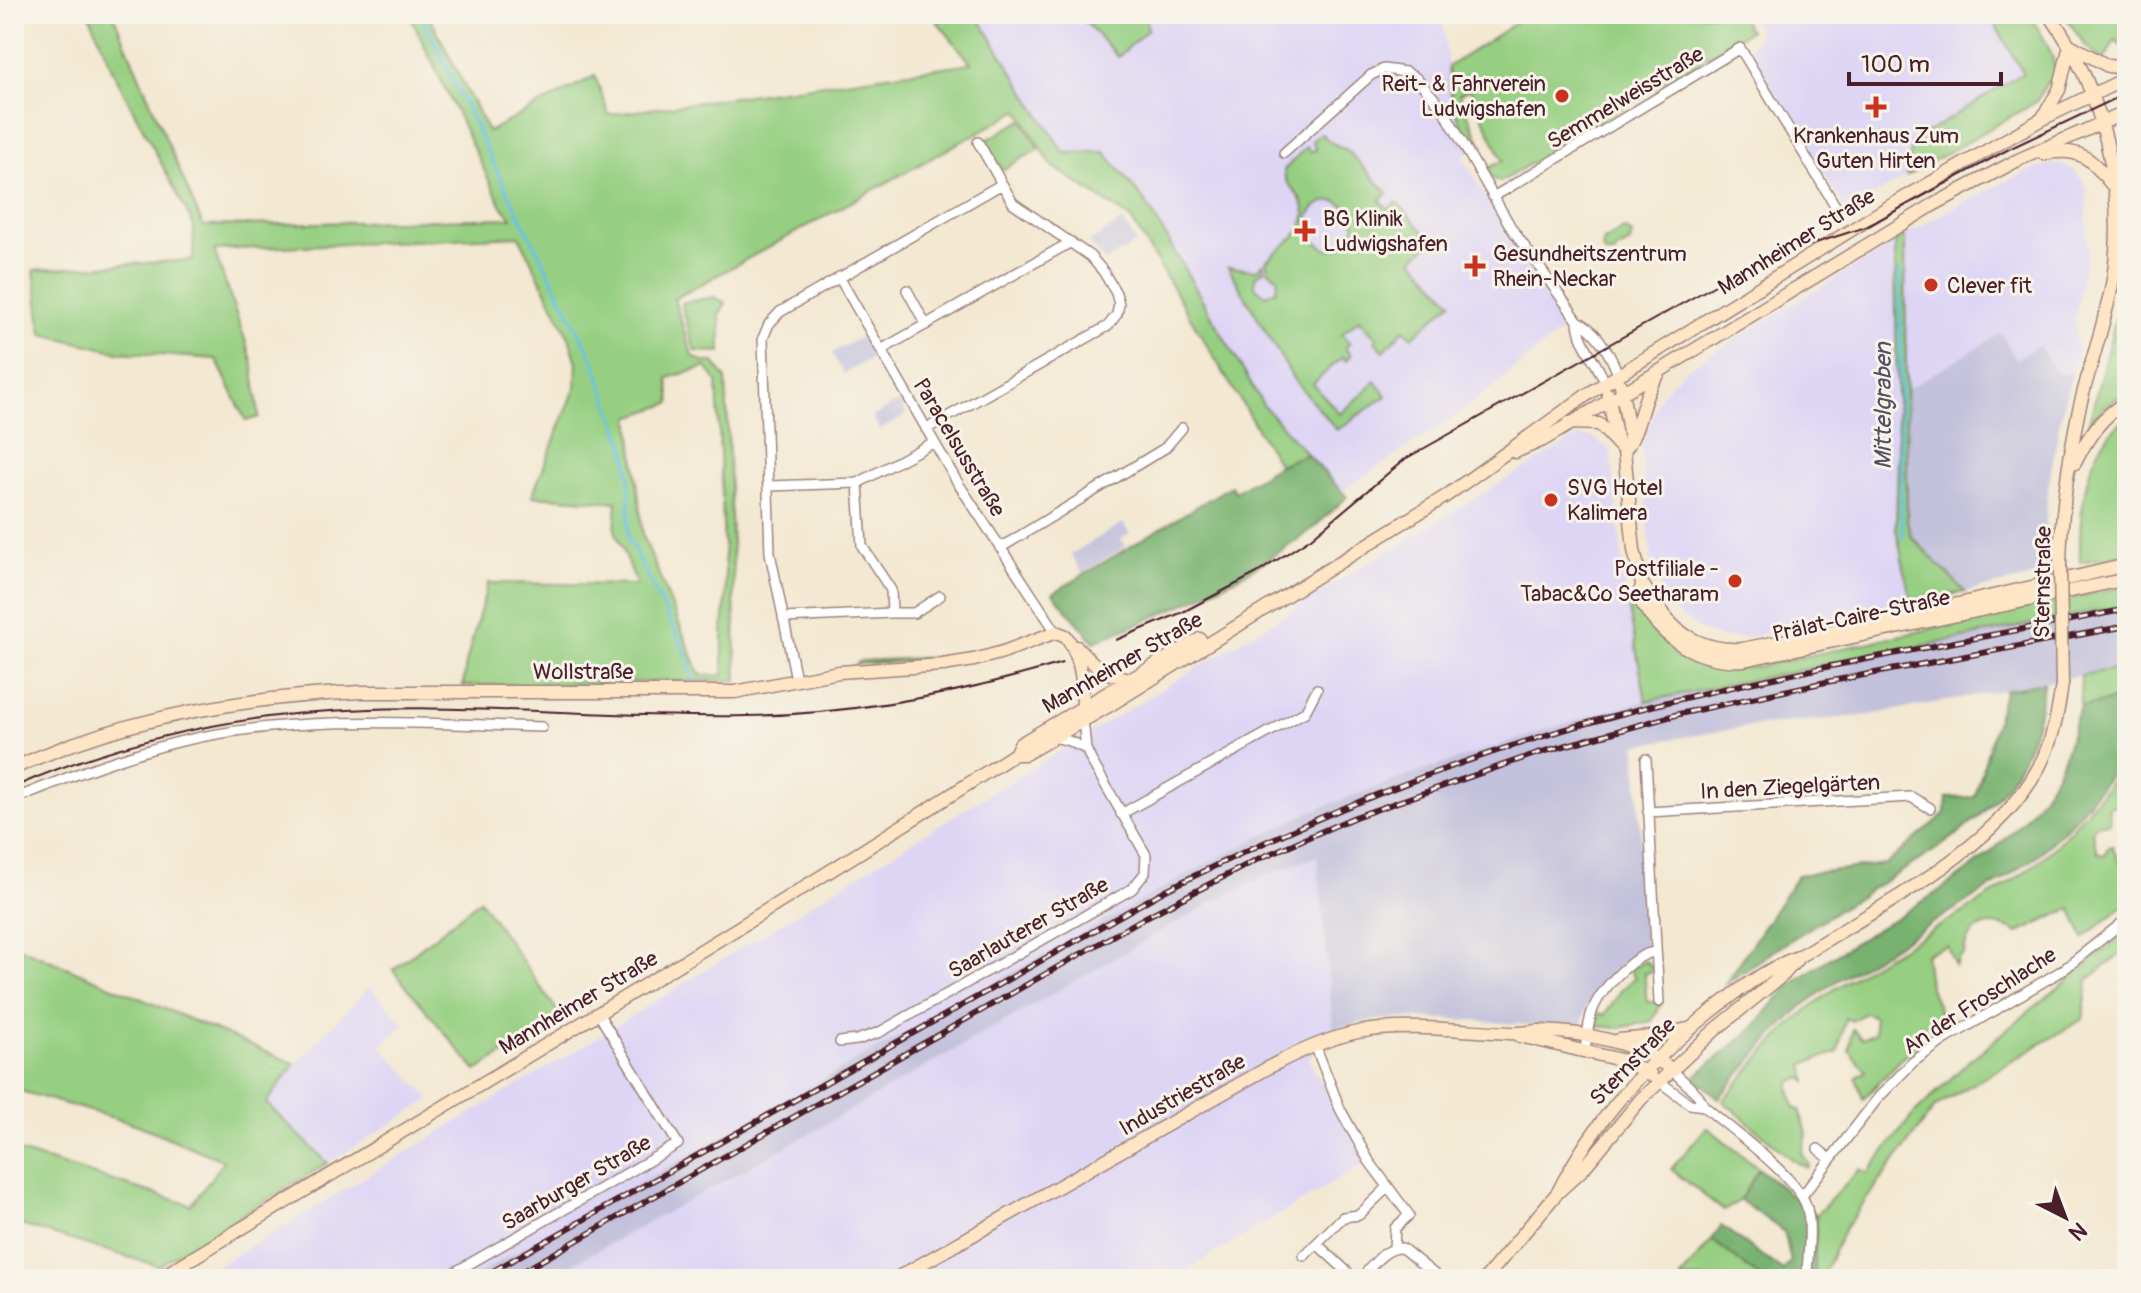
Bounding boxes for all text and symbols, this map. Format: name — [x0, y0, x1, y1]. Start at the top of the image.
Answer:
scale bar — [1849, 36, 2001, 86]
street label: Semmelweisstraße — [1542, 40, 1709, 156]
text: 100 m — [1861, 50, 1930, 79]
place label: Reit- & Fahrverein Ludwigshafen — [1381, 70, 1546, 123]
marker: Reit- & Fahrverein Ludwigshafen — [1553, 87, 1571, 105]
marker: Krankenhaus Zum Guten Hirten — [1865, 96, 1887, 118]
place label: Krankenhaus Zum Guten Hirten — [1793, 122, 1959, 175]
street label: Mannheimer Straße — [1713, 182, 1881, 302]
place label: BG Klinik Ludwigshafen — [1323, 205, 1448, 258]
marker: BG Klinik Ludwigshafen — [1294, 220, 1316, 242]
place label: Gesundheitszentrum Rhein-Neckar — [1493, 240, 1687, 293]
marker: Gesundheitszentrum Rhein-Neckar — [1464, 255, 1486, 277]
place label: Clever fit — [1947, 272, 2032, 300]
marker: Clever fit — [1922, 276, 1940, 294]
water label: Mittelgraben — [1869, 341, 1898, 469]
street label: Paracelsusstraße — [907, 373, 1012, 522]
place label: SVG Hotel Kalimera — [1567, 474, 1663, 527]
marker: SVG Hotel Kalimera — [1542, 491, 1560, 509]
street label: Sternstraße — [2028, 526, 2058, 638]
place label: Postfiliale - Tabac&Co Seetharam — [1520, 555, 1719, 608]
marker: Postfiliale - Tabac&Co Seetharam — [1726, 572, 1744, 590]
street label: Prälat-Caire-Straße — [1770, 583, 1953, 648]
street label: Mannheimer Straße — [1037, 606, 1208, 720]
street label: Wollstraße — [533, 658, 633, 686]
street label: In den Ziegelgärten — [1699, 768, 1881, 806]
street label: Saarlauterer Straße — [943, 871, 1114, 985]
street label: An der Froschlache — [1897, 941, 2062, 1061]
street label: Mannheimer Straße — [494, 944, 663, 1061]
street label: Sternstraße — [1584, 1012, 1682, 1112]
street label: Industriestraße — [1114, 1047, 1251, 1142]
street label: Saarburger Straße — [497, 1129, 656, 1237]
north arrow — [2025, 1177, 2105, 1257]
text: N — [2063, 1216, 2093, 1247]

